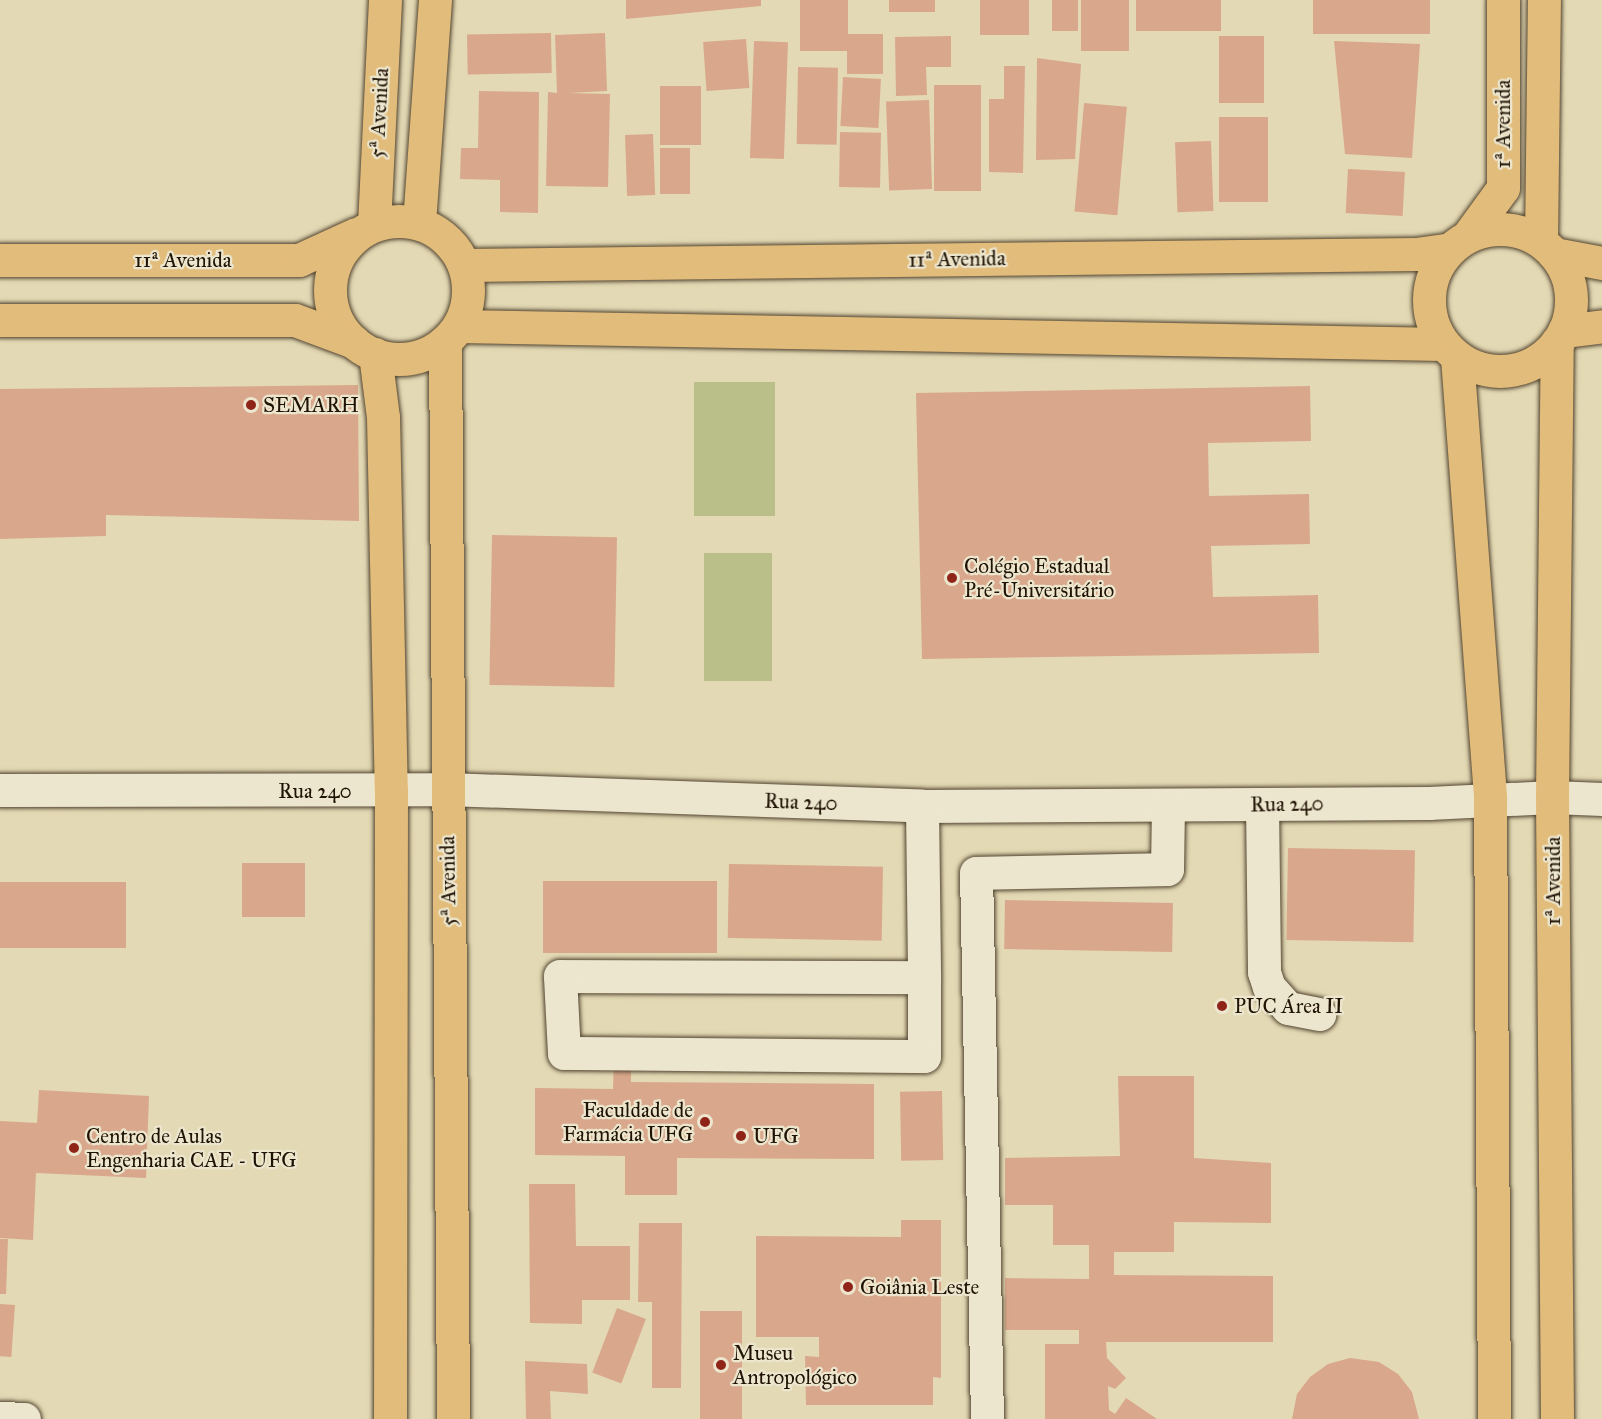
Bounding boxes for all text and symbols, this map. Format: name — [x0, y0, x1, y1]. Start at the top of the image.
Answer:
street label: 5ª Avenida — [364, 67, 394, 159]
street label: 1ª Avenida — [1490, 80, 1516, 168]
street label: 11ª Avenida — [908, 246, 1006, 272]
street label: 11ª Avenida — [134, 247, 232, 273]
place label: SEMARH — [263, 392, 359, 418]
marker: SEMARH — [244, 398, 258, 412]
place label: Colégio Estadual Pré-Universitário — [964, 553, 1114, 603]
marker: Colégio Estadual Pré-Universitário — [945, 571, 959, 585]
street label: Rua 240 — [278, 778, 352, 804]
street label: Rua 240 — [764, 788, 838, 816]
street label: Rua 240 — [1250, 791, 1324, 817]
street label: 5ª Avenida — [435, 836, 461, 926]
street label: 1ª Avenida — [1540, 837, 1566, 925]
place label: PUC Área II — [1234, 993, 1343, 1019]
marker: PUC Área II — [1215, 999, 1229, 1013]
place label: Faculdade de Farmácia UFG — [563, 1097, 693, 1147]
marker: Faculdade de Farmácia UFG — [698, 1115, 712, 1129]
place label: Centro de Aulas Engenharia CAE - UFG — [86, 1123, 297, 1173]
place label: UFG — [753, 1123, 799, 1149]
marker: UFG — [734, 1129, 748, 1143]
marker: Centro de Aulas Engenharia CAE - UFG — [67, 1141, 81, 1155]
place label: Goiânia Leste — [860, 1274, 979, 1300]
marker: Goiânia Leste — [841, 1280, 855, 1294]
place label: Museu Antropológico — [733, 1340, 857, 1390]
marker: Museu Antropológico — [714, 1358, 728, 1372]

